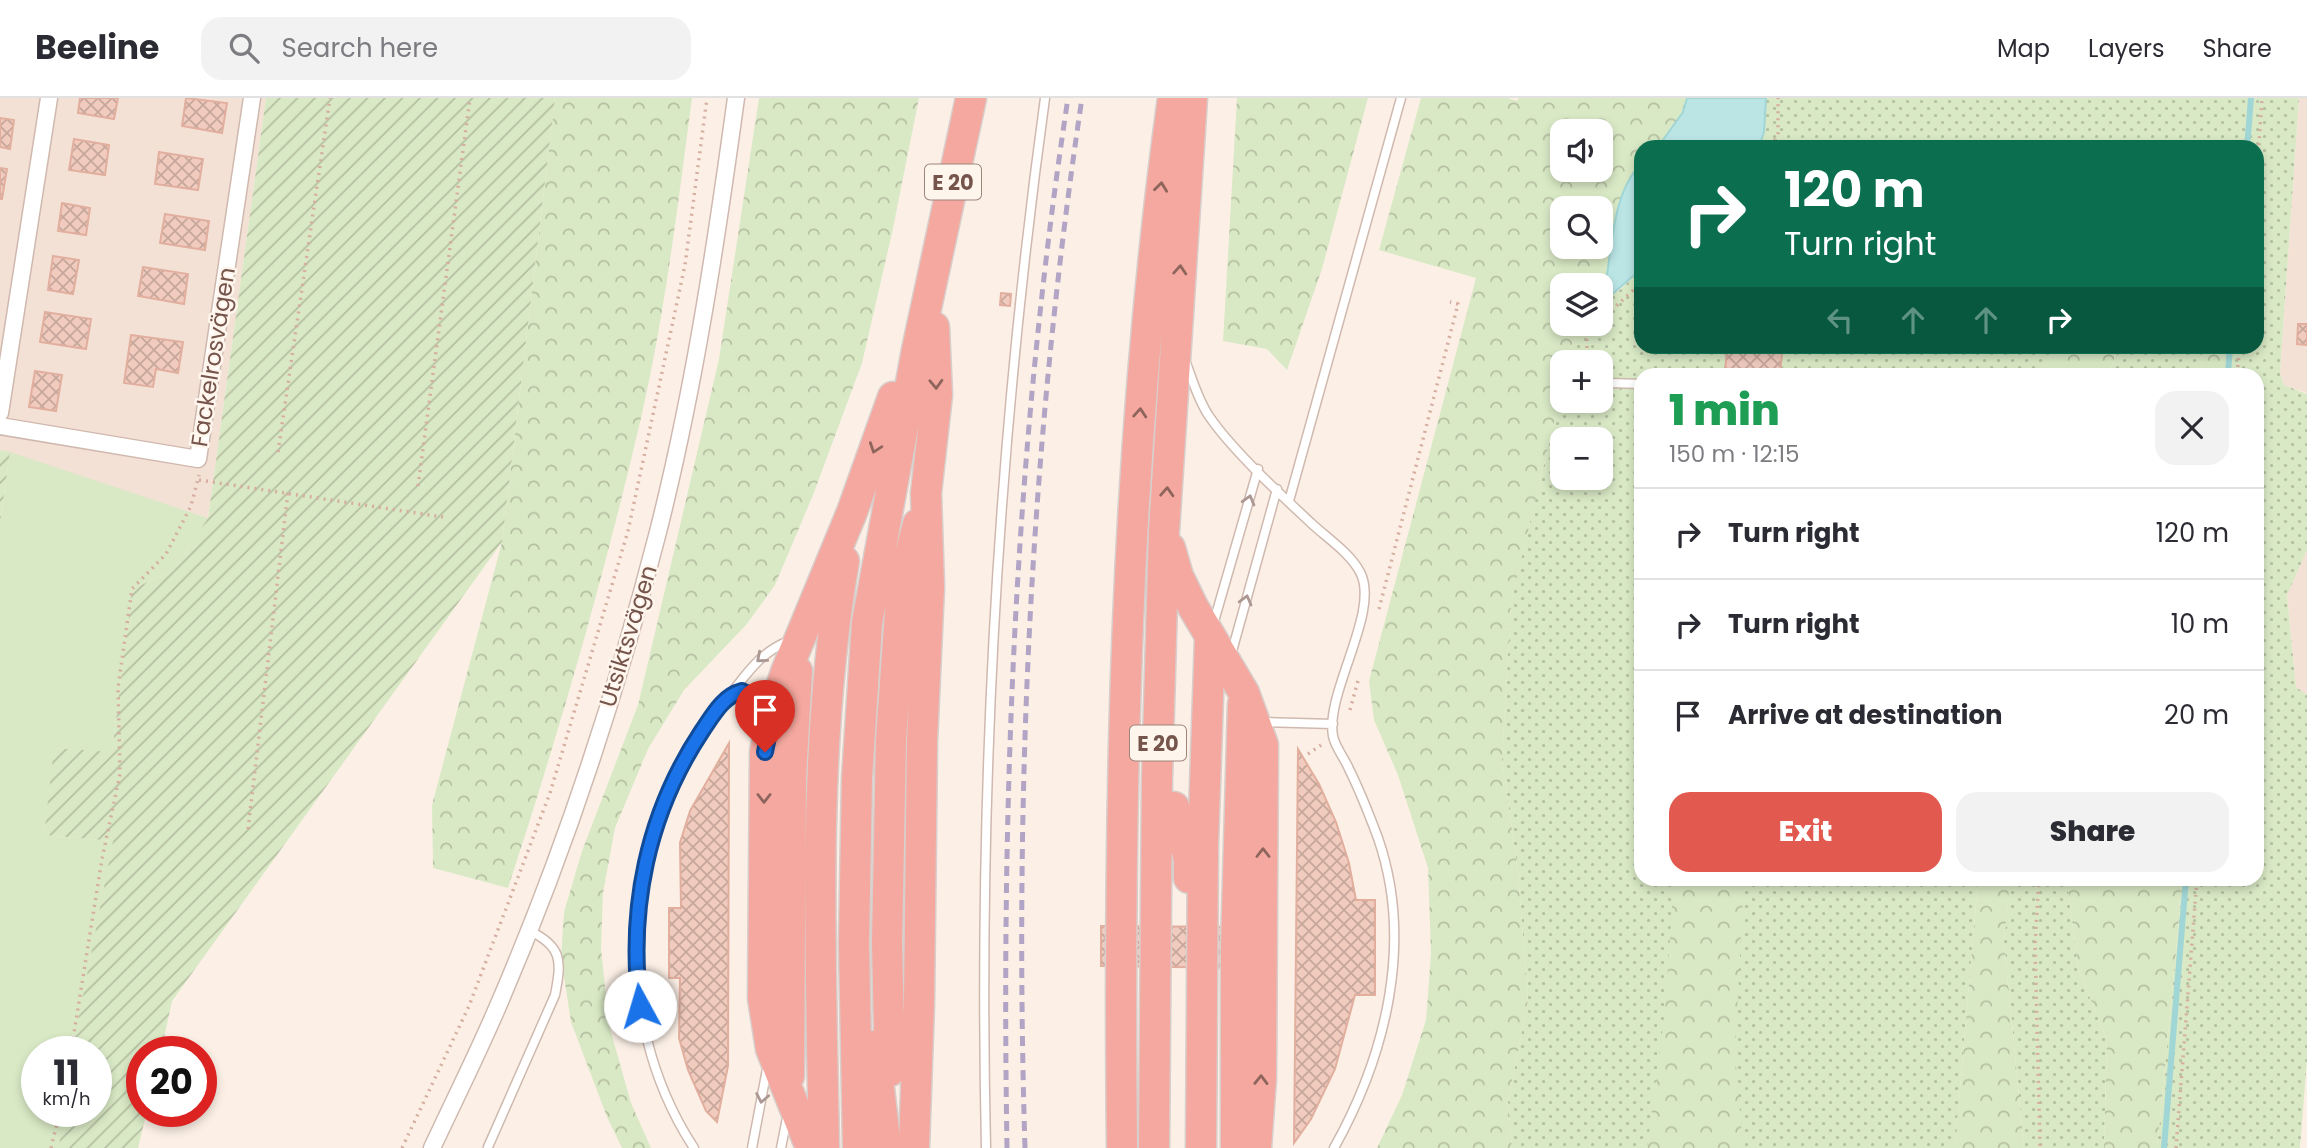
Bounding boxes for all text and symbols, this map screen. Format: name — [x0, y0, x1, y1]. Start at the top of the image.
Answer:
search box — [201, 17, 691, 80]
text: Beeline — [35, 24, 159, 71]
icon: search — [225, 29, 263, 67]
text: Search here — [281, 30, 438, 66]
text: Map — [1997, 32, 2050, 65]
text: Layers — [2088, 32, 2164, 65]
text: Share — [2202, 32, 2272, 65]
map controls — [1550, 119, 1613, 490]
button: sound — [1550, 119, 1613, 182]
text: 120 m — [1784, 156, 1925, 224]
road number: E 20 — [925, 164, 981, 200]
icon: right — [1669, 168, 1760, 259]
one-way arrow — [1154, 181, 1169, 193]
button: search — [1550, 196, 1613, 259]
text: Turn right — [1784, 221, 1936, 266]
one-way arrow — [1173, 264, 1188, 275]
street label: Fackelrosvägen — [183, 265, 243, 449]
button: layers — [1550, 273, 1613, 336]
icon: left — [1821, 301, 1859, 339]
icon: ahead — [1894, 301, 1932, 339]
icon: ahead — [1967, 301, 2005, 339]
icon: right — [2040, 301, 2078, 339]
button: + — [1550, 350, 1613, 413]
one-way arrow — [928, 379, 943, 390]
text: 1 min — [1669, 381, 1780, 440]
button: close — [2155, 391, 2229, 465]
one-way arrow — [1132, 407, 1147, 418]
button: − — [1550, 427, 1613, 490]
text: 150 m · 12:15 — [1669, 438, 1800, 470]
one-way arrow — [869, 442, 883, 454]
one-way arrow — [1159, 486, 1174, 497]
one-way arrow — [1241, 495, 1255, 507]
icon: right — [1669, 515, 1707, 553]
text: Turn right — [1728, 515, 1860, 551]
text: 120 m — [2156, 515, 2229, 551]
street label: Utsiktsvägen — [591, 561, 665, 711]
one-way arrow — [1238, 594, 1252, 606]
icon: right — [1669, 606, 1707, 644]
text: Turn right — [1728, 606, 1860, 642]
text: 10 m — [2171, 606, 2229, 642]
one-way arrow — [756, 650, 769, 662]
pin — [735, 680, 795, 752]
icon: arrive — [746, 691, 784, 729]
icon: arrive — [1669, 697, 1707, 735]
text: Arrive at destination — [1728, 697, 2003, 733]
text: 20 m — [2164, 697, 2229, 733]
road number: E 20 — [1130, 726, 1186, 760]
button: Exit — [1669, 792, 1942, 872]
button: Share — [1956, 792, 2229, 872]
one-way arrow — [756, 794, 772, 804]
one-way arrow — [1255, 847, 1271, 857]
position arrow — [603, 969, 677, 1043]
speed limit sign: 20 — [126, 1036, 217, 1127]
text: 11 — [53, 1048, 80, 1097]
one-way arrow — [1253, 1074, 1269, 1085]
text: km/h — [43, 1086, 90, 1111]
one-way arrow — [755, 1092, 770, 1104]

